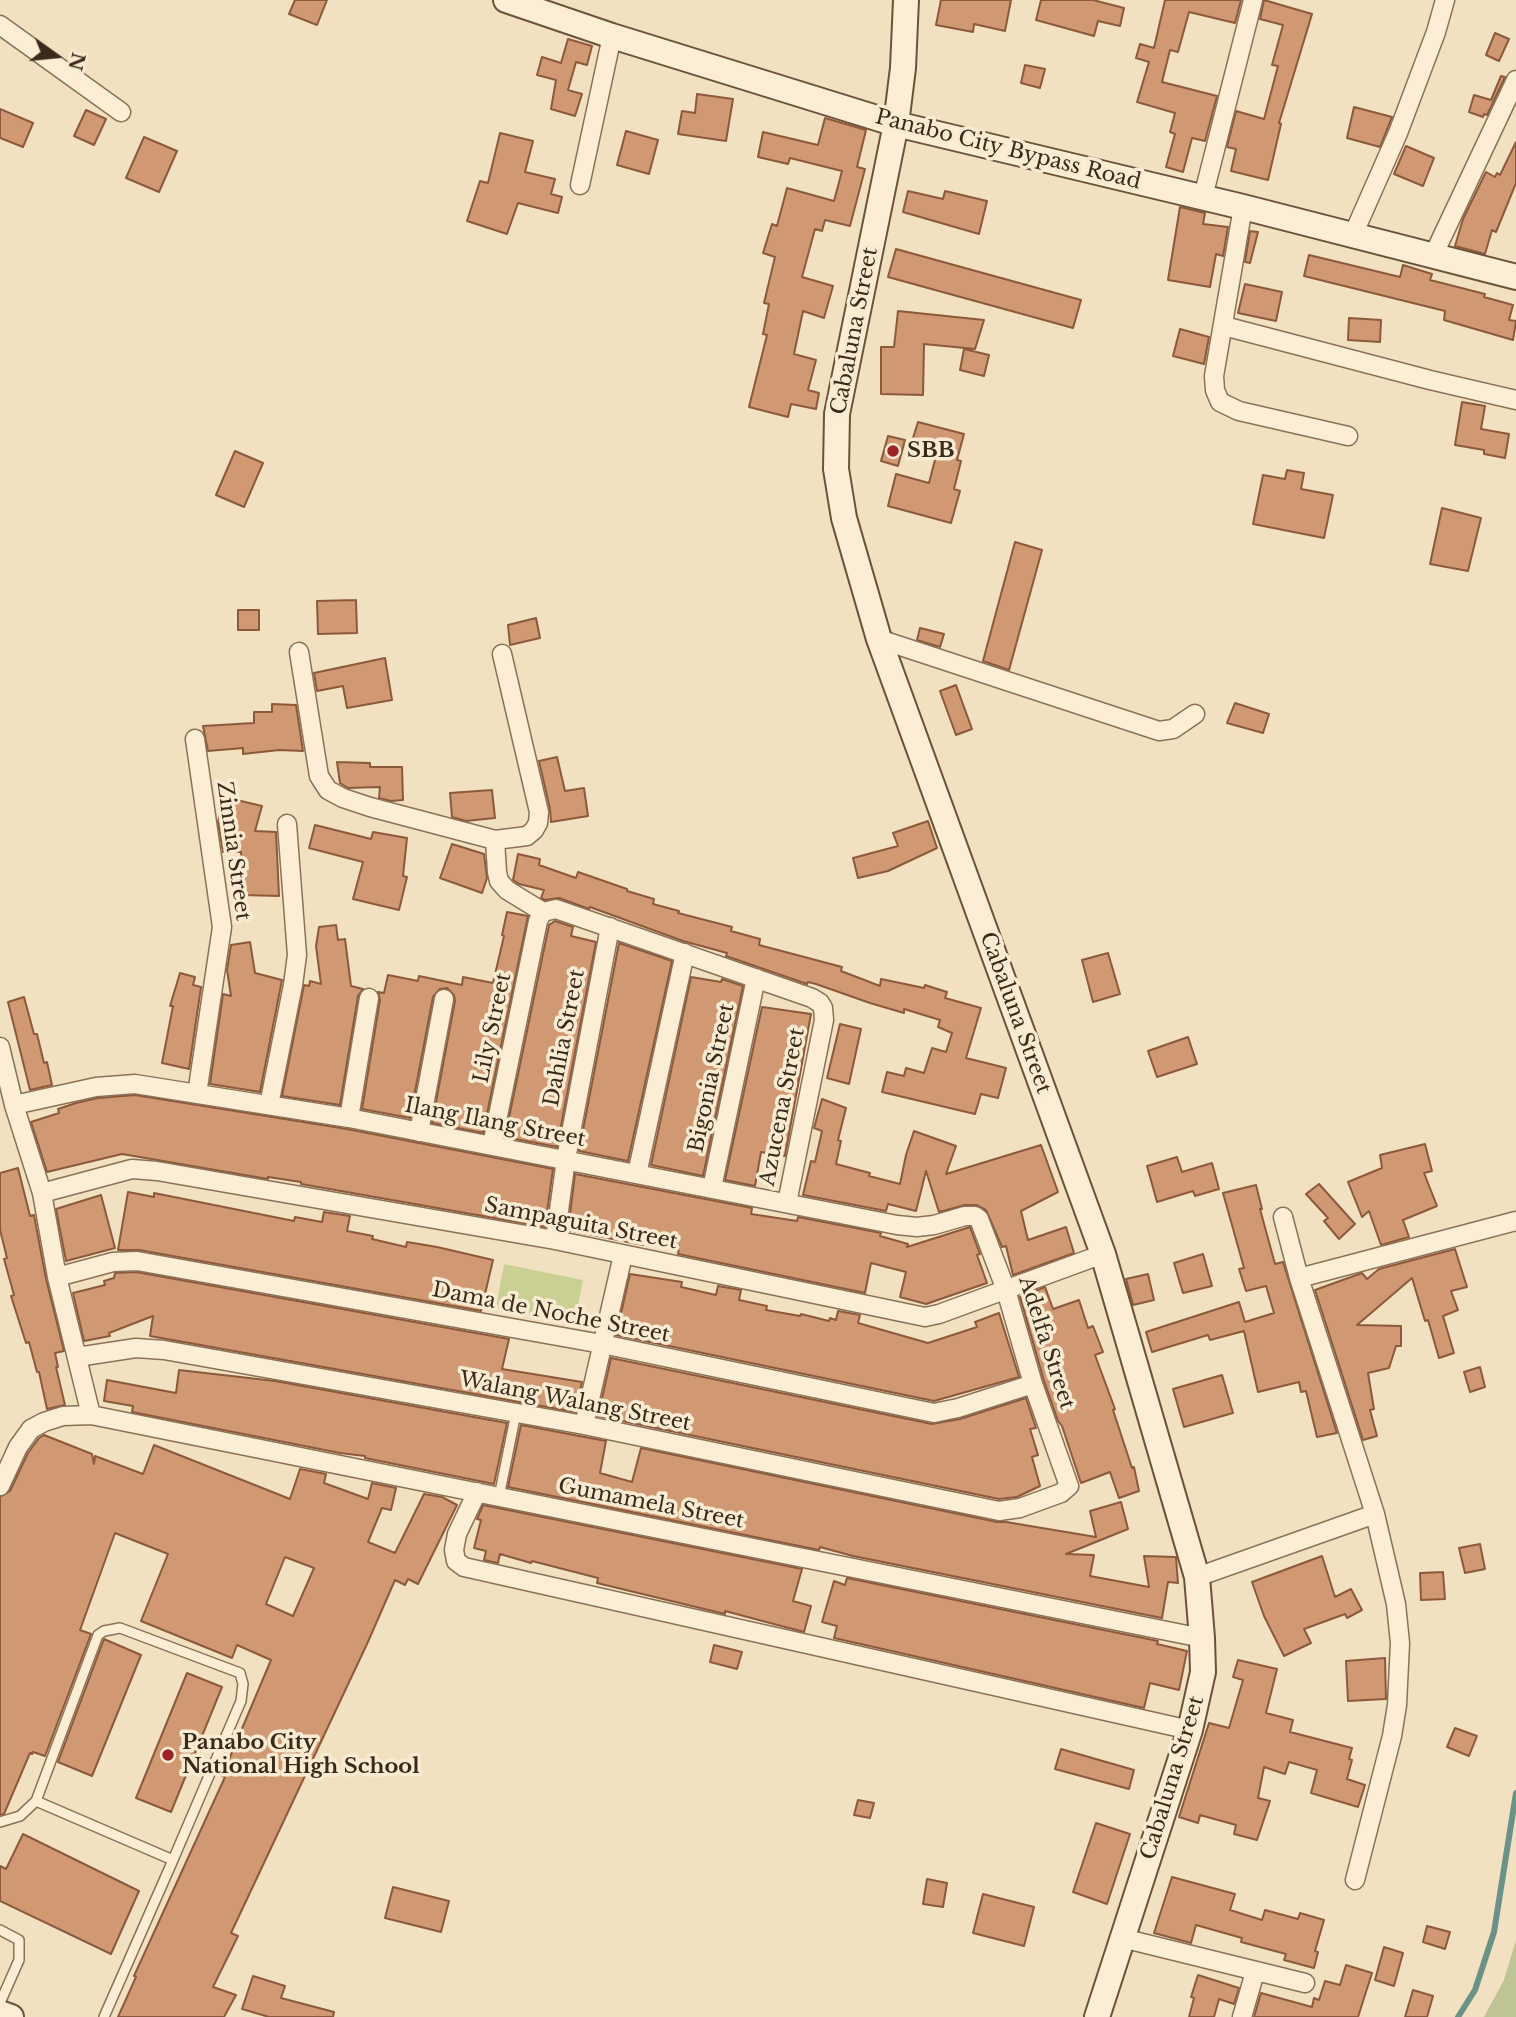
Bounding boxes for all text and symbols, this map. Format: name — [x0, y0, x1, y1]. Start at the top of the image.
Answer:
north arrow — [21, 21, 91, 91]
text: N — [63, 50, 90, 73]
street label: Panabo City Bypass Road — [873, 105, 1143, 195]
street label: Cabaluna Street — [826, 245, 884, 417]
place label: SBB — [907, 438, 954, 464]
marker: SBB — [885, 443, 901, 459]
street label: Zinnia Street — [211, 780, 255, 922]
street label: Cabaluna Street — [974, 929, 1056, 1097]
street label: Dahlia Street — [539, 967, 591, 1109]
street label: Lily Street — [469, 971, 517, 1085]
street label: Bigonia Street — [684, 1001, 740, 1155]
street label: Azucena Street — [755, 1026, 811, 1188]
street label: Ilang Ilang Street — [402, 1093, 588, 1153]
street label: Sampaguita Street — [482, 1193, 680, 1255]
street label: Adelfa Street — [1013, 1273, 1079, 1413]
street label: Dama de Noche Street — [430, 1278, 672, 1348]
street label: Walang Walang Street — [457, 1367, 693, 1437]
street label: Gumamela Street — [556, 1474, 746, 1534]
street label: Cabaluna Street — [1136, 1693, 1210, 1863]
place label: Panabo City National High School — [182, 1730, 420, 1780]
marker: Panabo City National High School — [160, 1747, 176, 1763]

